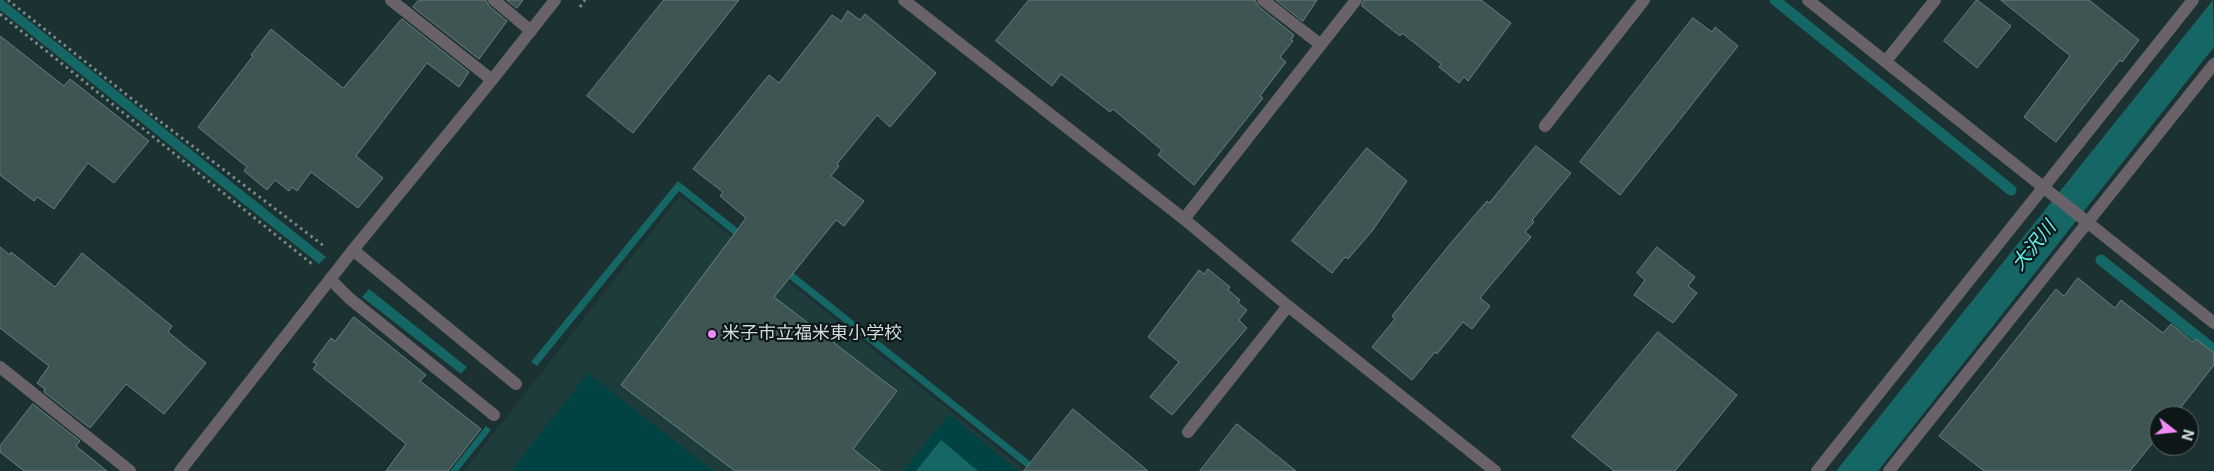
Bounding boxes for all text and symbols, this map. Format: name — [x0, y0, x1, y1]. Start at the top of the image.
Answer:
water label: 大沢川 — [2007, 217, 2061, 275]
place label: 米子市立福米東小学校 — [722, 323, 902, 345]
marker: 米子市立福米東小学校 — [706, 328, 718, 340]
north arrow — [2149, 406, 2199, 456]
text: N — [2178, 428, 2198, 442]

